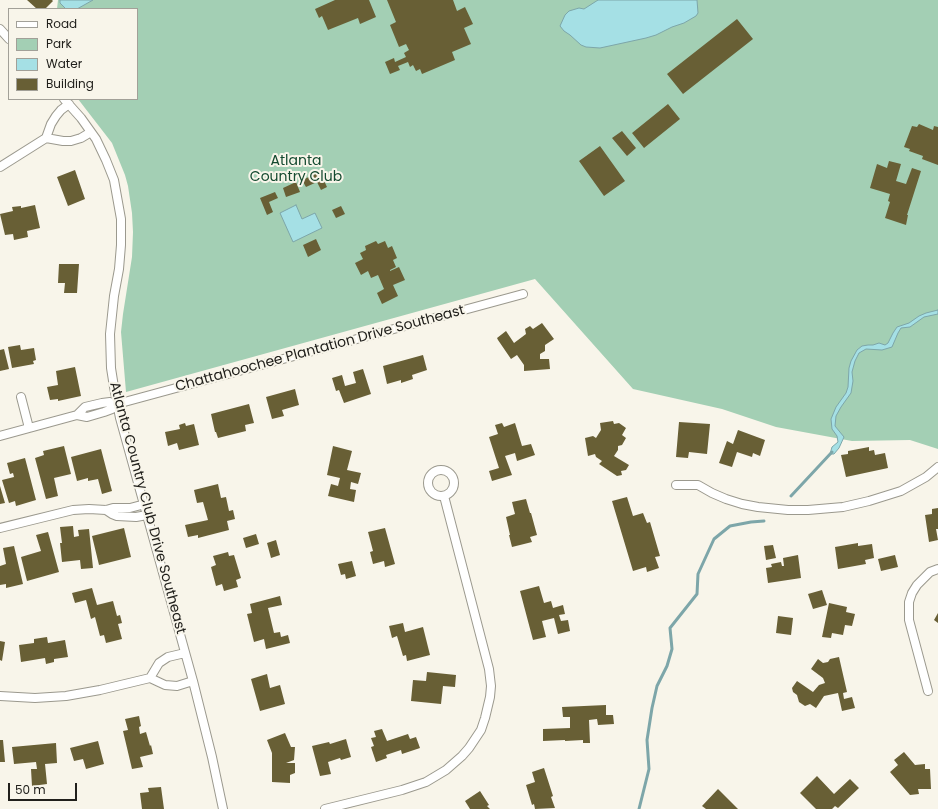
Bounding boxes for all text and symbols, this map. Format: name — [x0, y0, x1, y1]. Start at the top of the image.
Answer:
legend — [8, 8, 138, 100]
text: Road — [46, 15, 77, 32]
text: Park — [46, 35, 72, 52]
text: Water — [46, 55, 82, 72]
text: Building — [46, 75, 94, 92]
park label: Atlanta Country Club — [250, 153, 342, 186]
street label: Chattahoochee Plantation Drive Southeast — [174, 302, 466, 396]
street label: Atlanta Country Club Drive Southeast — [105, 380, 189, 636]
scale bar — [10, 775, 79, 801]
text: 50 m — [15, 781, 46, 798]

